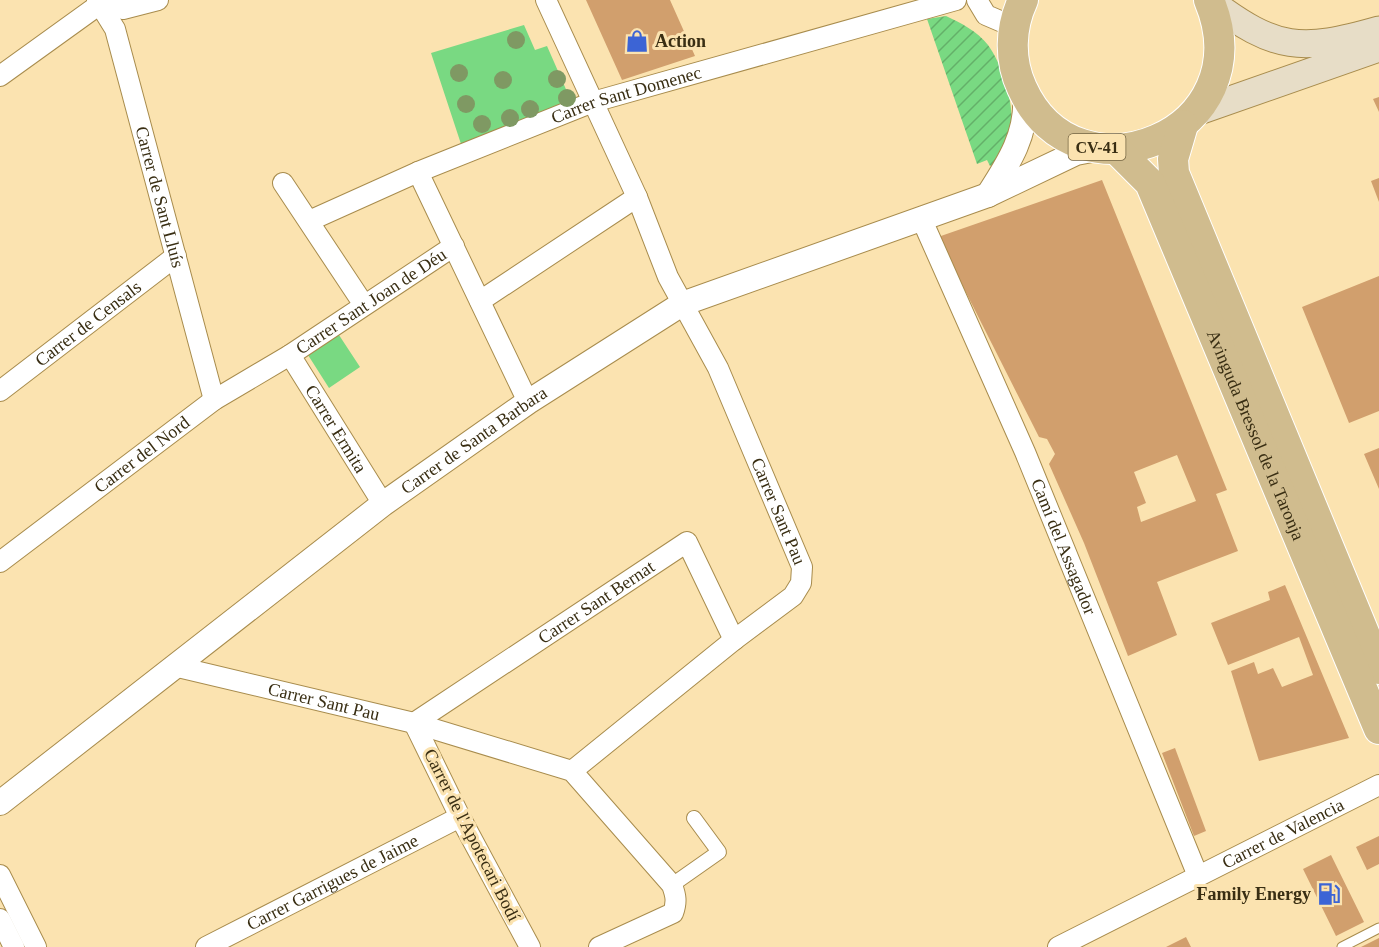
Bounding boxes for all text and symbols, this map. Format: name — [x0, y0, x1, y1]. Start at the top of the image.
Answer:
shop icon: Action — [624, 28, 650, 54]
place label: Action — [655, 31, 706, 51]
street label: Carrer Sant Domenec — [548, 62, 704, 128]
street label: Carrer de Sant Lluís — [131, 124, 188, 270]
road number: CV-41 — [1068, 134, 1126, 160]
street label: Carrer Sant Joan de Déu — [292, 244, 450, 358]
street label: Carrer de Censals — [31, 277, 145, 370]
street label: Avinguda Bressol de la Taronja — [1203, 327, 1309, 543]
street label: Carrer Ermita — [301, 381, 371, 476]
street label: Carrer de Santa Barbara — [397, 382, 551, 498]
street label: Carrer del Nord — [90, 412, 193, 497]
street label: Carrer Sant Pau — [747, 455, 810, 568]
street label: Camí del Assagador — [1027, 476, 1100, 618]
street label: Carrer Sant Bernat — [534, 556, 658, 648]
street label: Carrer Sant Pau — [266, 679, 382, 725]
street label: Carrer de l'Apotecari Bodí — [420, 746, 524, 924]
street label: Carrer de Valencia — [1219, 794, 1347, 873]
street label: Carrer Garrigues de Jaime — [243, 830, 421, 934]
fuel station icon: Family Energy — [1316, 881, 1342, 907]
place label: Family Energy — [1197, 884, 1311, 904]

